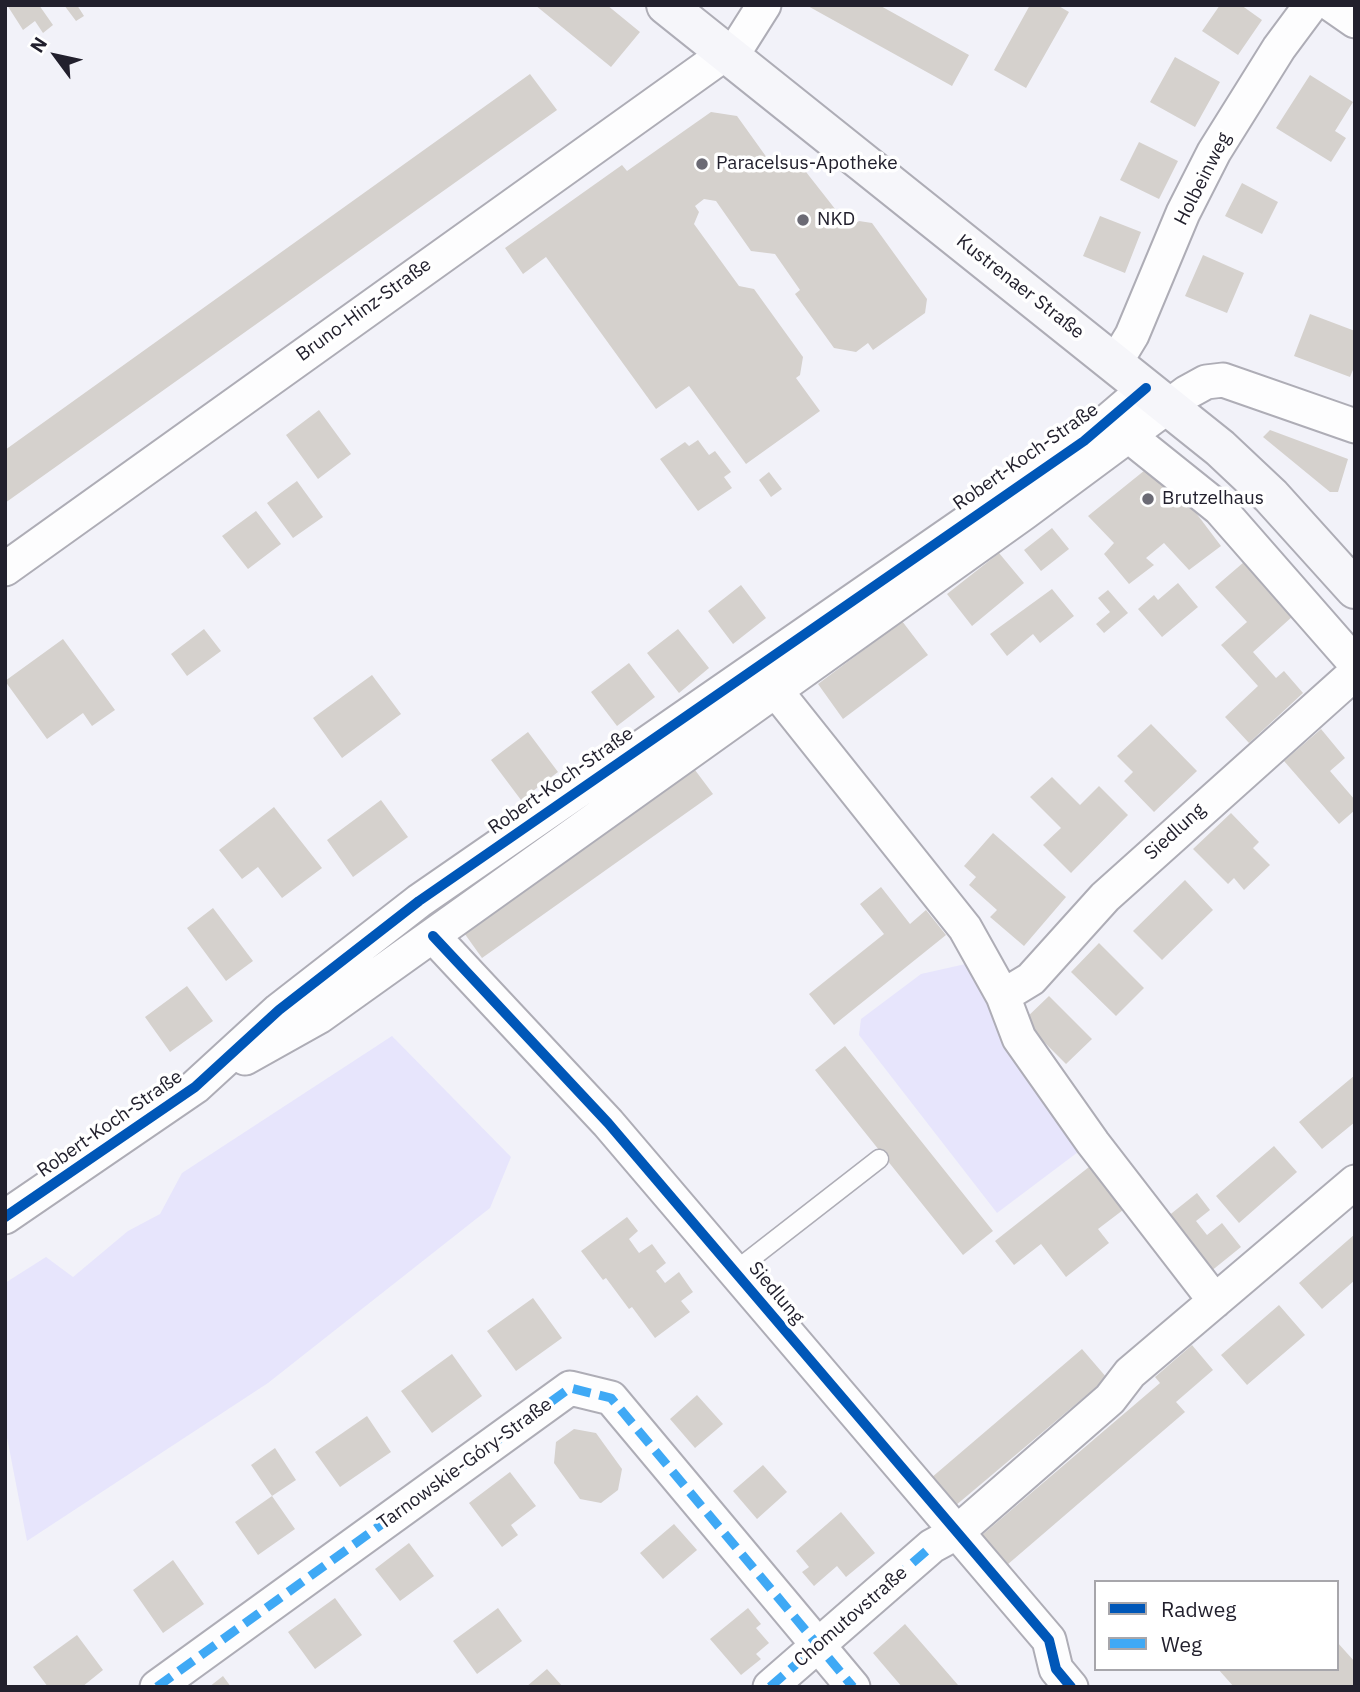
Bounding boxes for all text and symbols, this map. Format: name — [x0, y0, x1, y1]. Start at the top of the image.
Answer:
north arrow — [21, 21, 91, 91]
text: N — [25, 32, 52, 57]
street label: Holbeinweg — [1170, 129, 1236, 229]
place label: Paracelsus-Apotheke — [716, 153, 898, 175]
marker: Paracelsus-Apotheke — [694, 156, 710, 172]
place label: NKD — [817, 209, 855, 231]
marker: NKD — [795, 212, 811, 228]
street label: Kustrenaer Straße — [952, 230, 1088, 344]
street label: Bruno-Hinz-Straße — [292, 253, 436, 367]
street label: Robert-Koch-Straße — [949, 398, 1103, 516]
place label: Brutzelhaus — [1162, 488, 1264, 510]
marker: Brutzelhaus — [1140, 491, 1156, 507]
street label: Robert-Koch-Straße — [484, 722, 638, 840]
street label: Siedlung — [1140, 799, 1210, 865]
street label: Robert-Koch-Straße — [33, 1065, 187, 1183]
street label: Siedlung — [743, 1257, 809, 1329]
street label: Tarnowskie-Góry-Straße — [373, 1393, 557, 1535]
street label: Chomutovstraße — [790, 1562, 912, 1672]
legend — [1094, 1580, 1339, 1671]
text: Radweg — [1161, 1595, 1236, 1623]
text: Weg — [1161, 1630, 1202, 1658]

